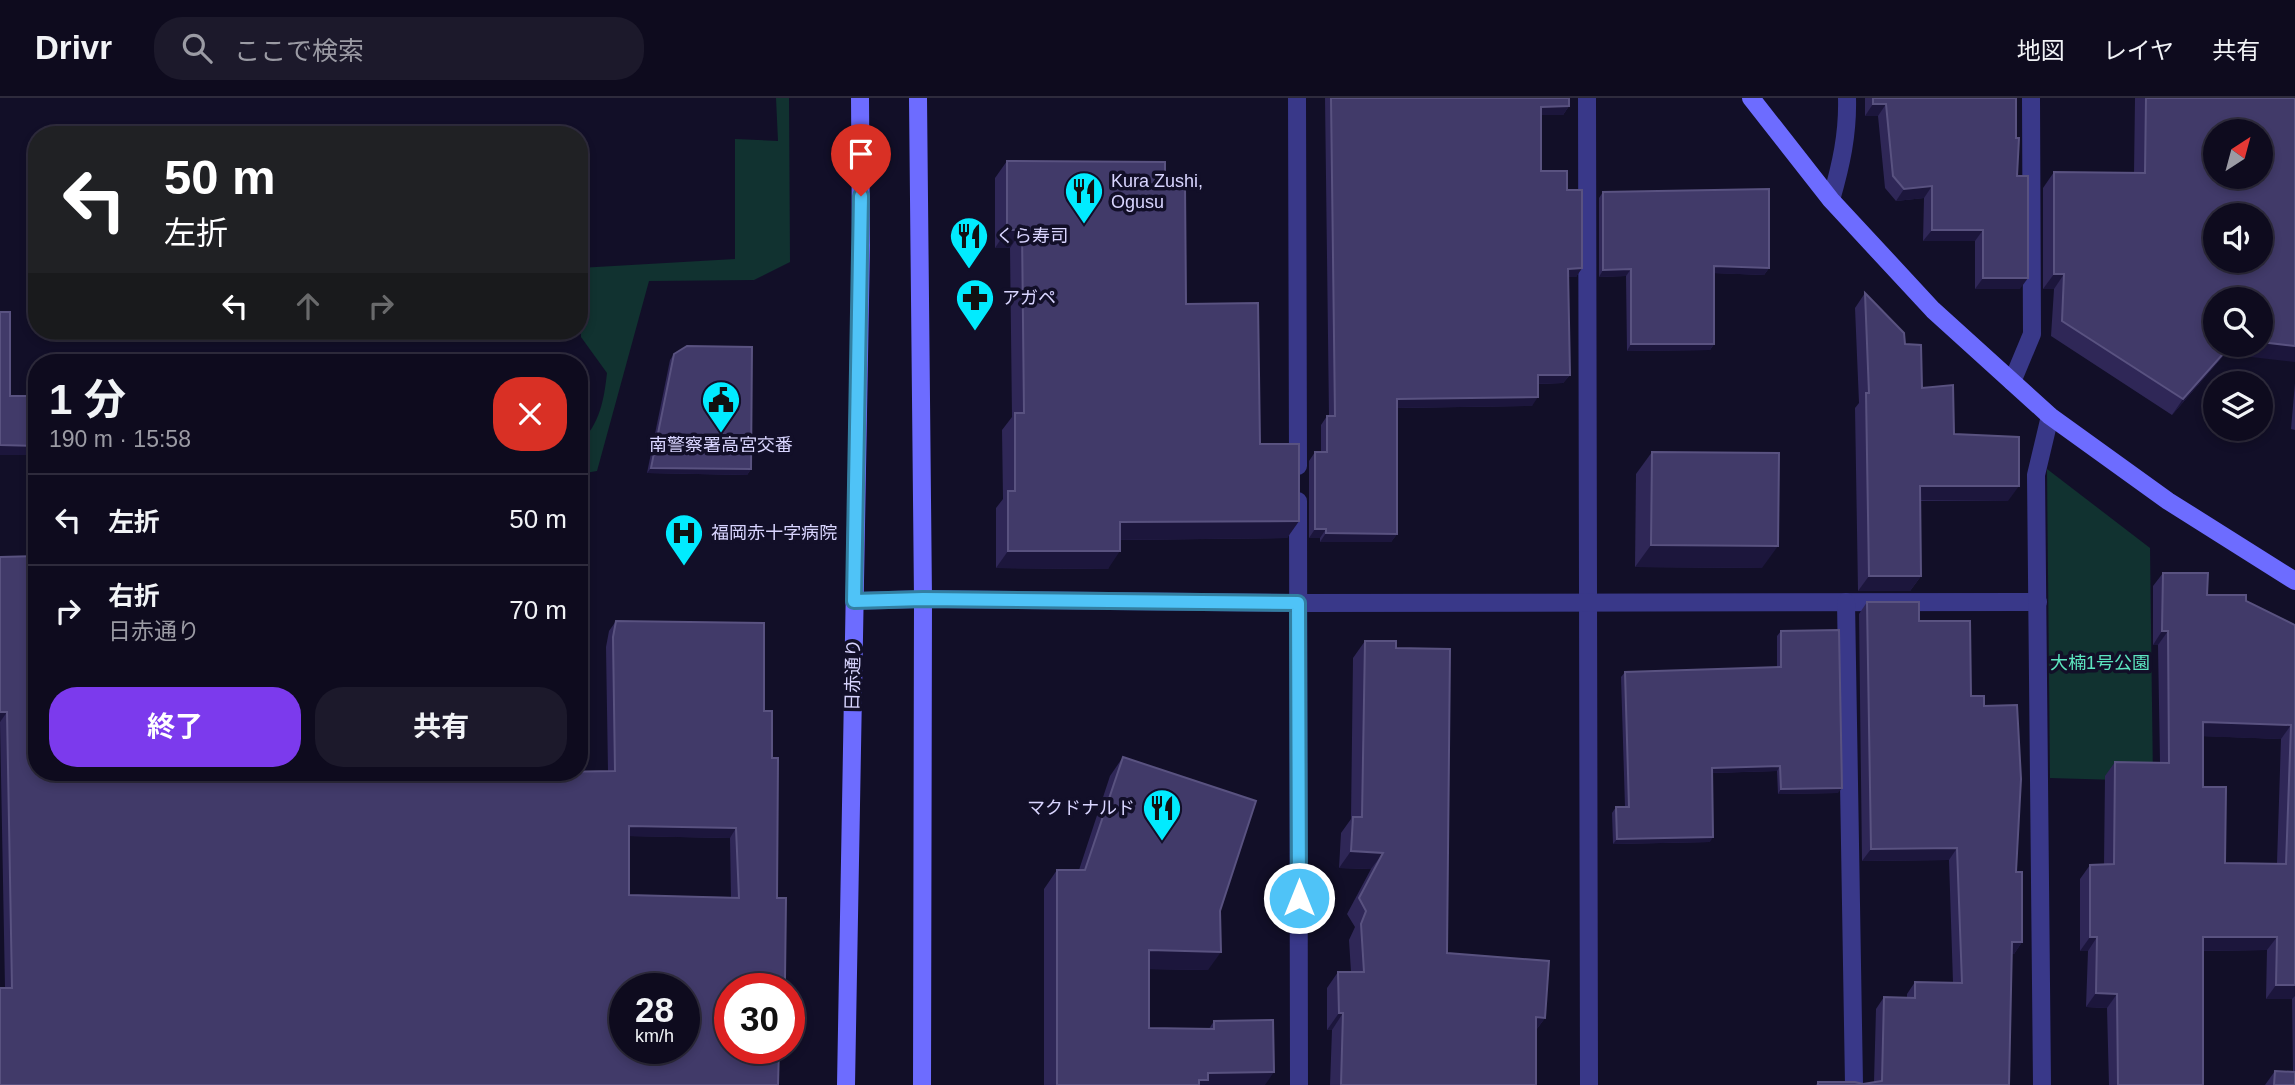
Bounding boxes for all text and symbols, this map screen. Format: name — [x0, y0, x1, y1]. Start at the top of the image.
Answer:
search box — [154, 17, 644, 80]
text: Drivr — [35, 29, 112, 66]
icon: search — [178, 29, 216, 67]
text: ここで検索 — [234, 36, 364, 66]
text: 地図 — [2017, 37, 2065, 64]
text: レイヤ — [2103, 37, 2174, 64]
text: 共有 — [2212, 37, 2260, 64]
north arrow — [2203, 119, 2273, 189]
map controls — [2203, 119, 2273, 441]
pin — [831, 124, 891, 196]
icon: arrive — [842, 135, 880, 173]
text: 50 m — [164, 150, 276, 204]
icon: left — [49, 154, 140, 245]
restaurant icon: Kura Zushi, Ogusu — [1063, 170, 1105, 225]
place label: Kura Zushi, Ogusu — [1111, 171, 1203, 212]
button: sound — [2203, 203, 2273, 273]
text: 左折 — [164, 215, 228, 251]
restaurant icon: くら寿司 — [948, 215, 990, 270]
place label: くら寿司 — [996, 226, 1068, 246]
pharmacy icon: アガペ — [954, 277, 996, 332]
icon: left — [216, 287, 254, 325]
icon: ahead — [289, 287, 327, 325]
icon: right — [362, 287, 400, 325]
button: search — [2203, 287, 2273, 357]
place label: アガペ — [1002, 288, 1056, 308]
button: layers — [2203, 371, 2273, 441]
text: 1 分 — [49, 376, 126, 423]
button: close — [493, 377, 567, 451]
public building icon: 南警察署高宮交番 — [700, 379, 742, 434]
text: 190 m · 15:58 — [49, 426, 191, 452]
place label: 南警察署高宮交番 — [649, 435, 793, 455]
icon: left — [49, 501, 87, 539]
text: 50 m — [509, 504, 567, 534]
text: 左折 — [108, 507, 160, 537]
hospital icon: 福岡赤十字病院 — [663, 512, 705, 567]
place label: 福岡赤十字病院 — [711, 523, 837, 543]
text: 右折 — [108, 581, 160, 611]
icon: right — [49, 592, 87, 630]
text: 70 m — [509, 595, 567, 625]
text: 日赤通り — [108, 618, 200, 644]
street label: 日赤通り — [842, 639, 864, 711]
park label: 大楠1号公園 — [2050, 653, 2150, 673]
button: 終了 — [49, 687, 301, 767]
button: 共有 — [315, 687, 567, 767]
restaurant icon: マクドナルド — [1141, 787, 1183, 842]
place label: マクドナルド — [1027, 798, 1135, 818]
position arrow — [1262, 861, 1336, 935]
speed limit sign: 30 — [714, 973, 805, 1064]
text: 28 — [635, 990, 674, 1029]
text: km/h — [635, 1026, 674, 1046]

